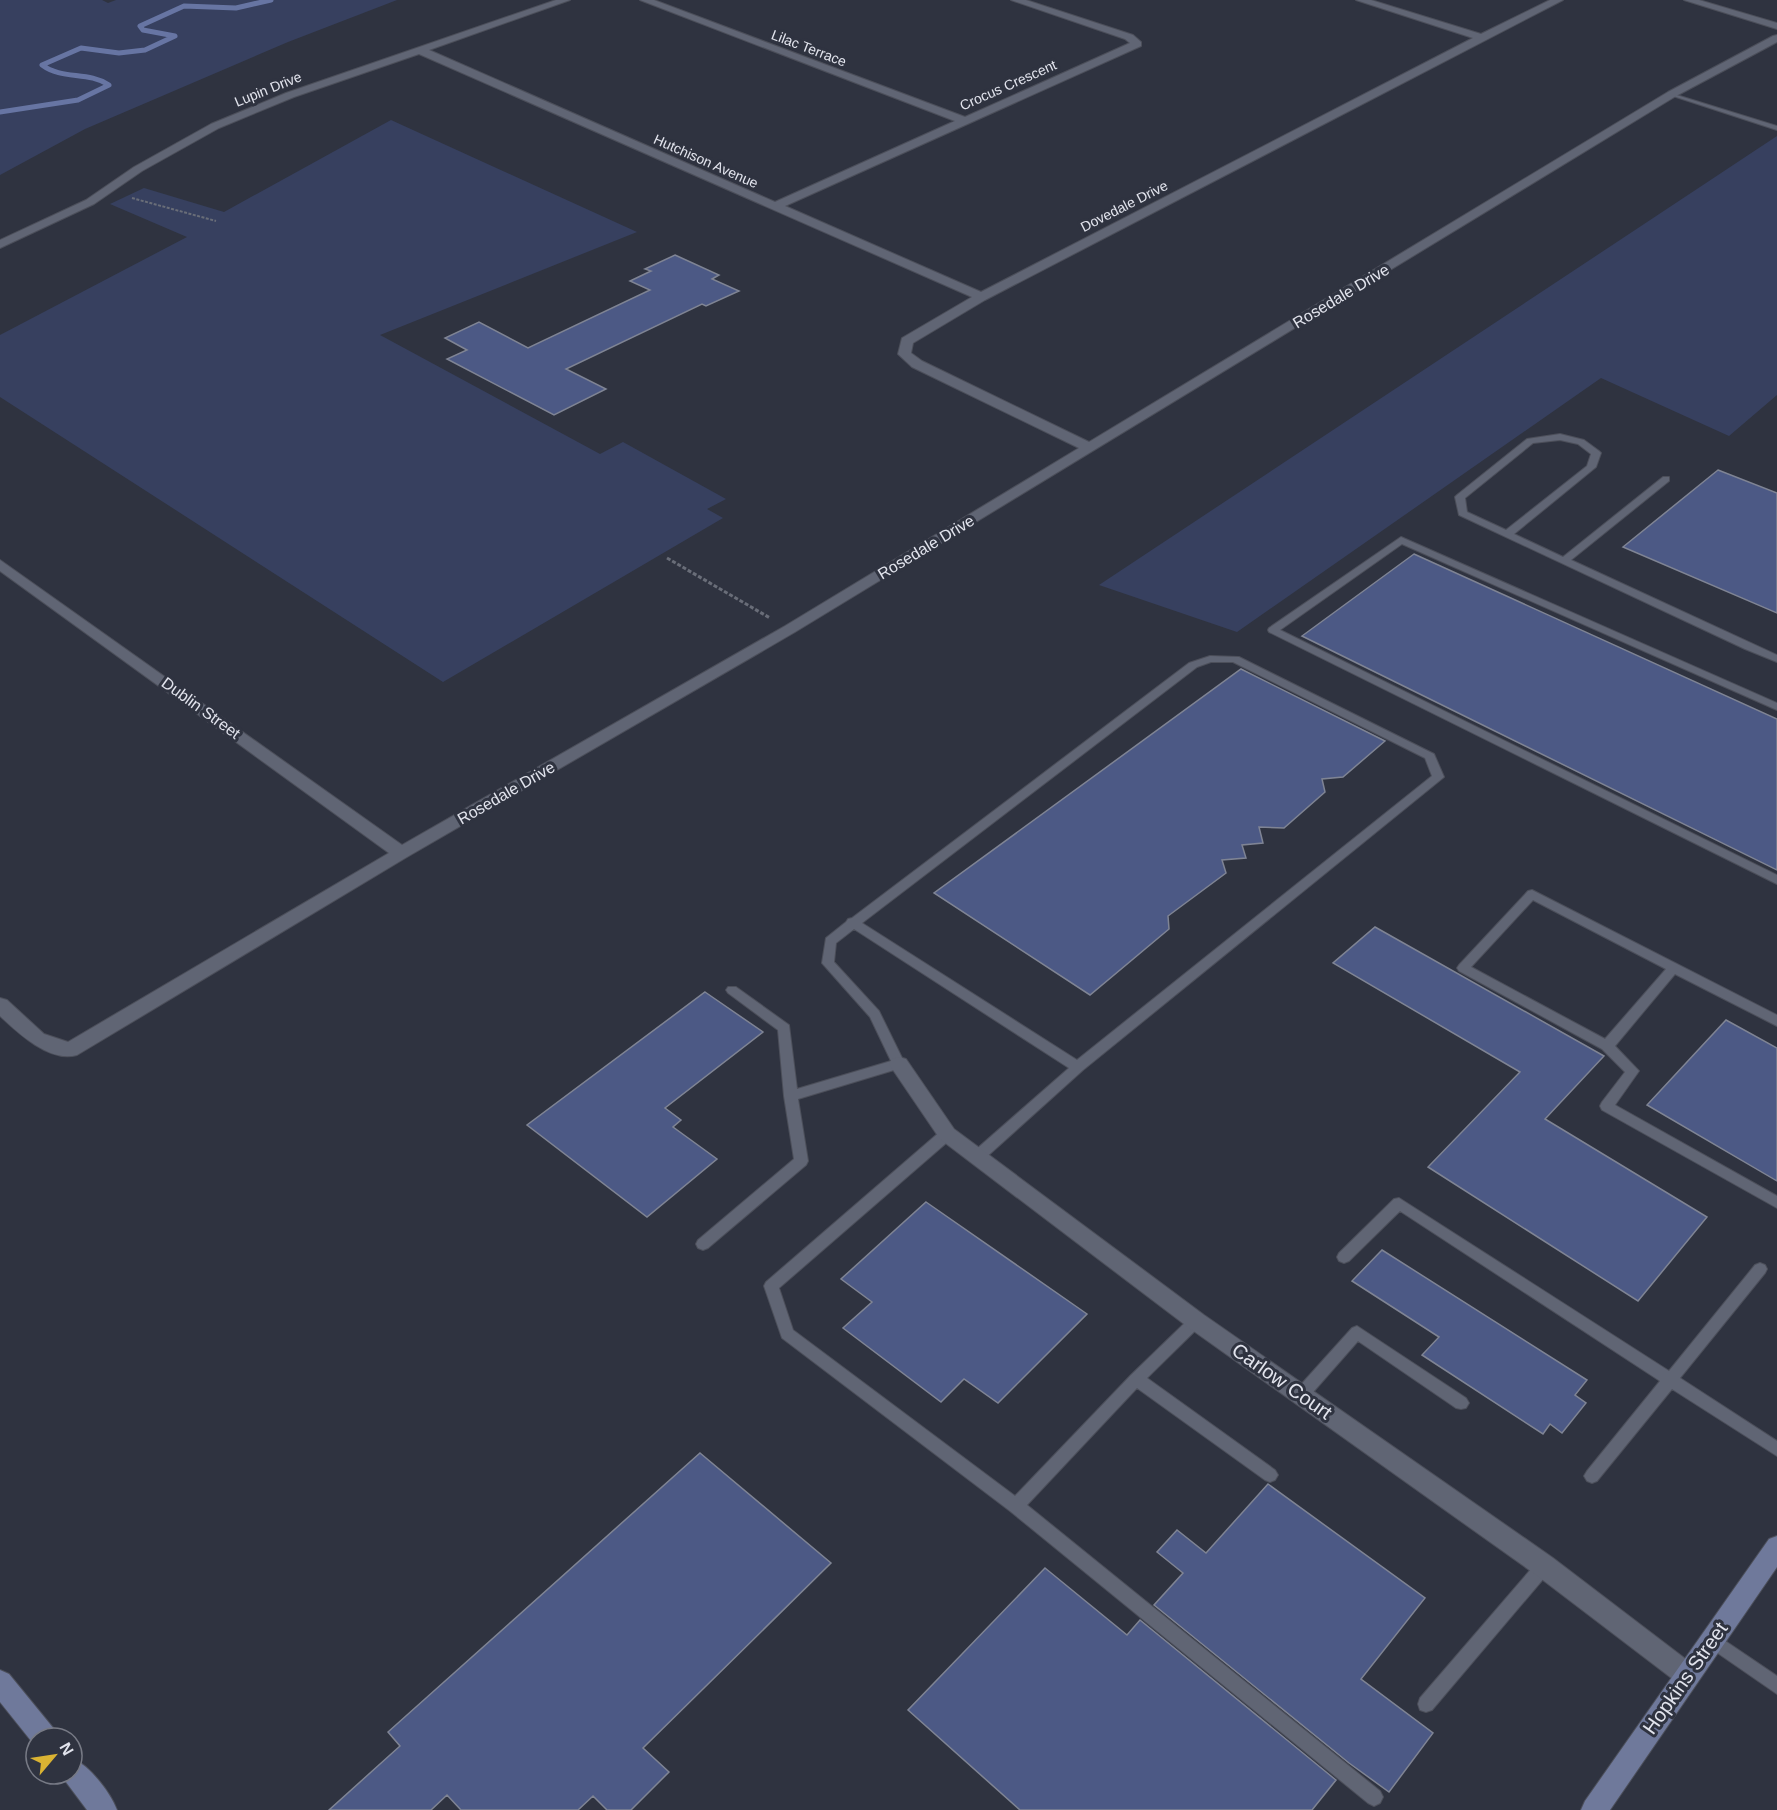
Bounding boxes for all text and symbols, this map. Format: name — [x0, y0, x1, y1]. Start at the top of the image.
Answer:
street label: Lilac Terrace — [769, 26, 849, 70]
street label: Crocus Crescent — [957, 56, 1059, 114]
street label: Lupin Drive — [232, 68, 304, 110]
street label: Hutchison Avenue — [651, 131, 761, 191]
street label: Dovedale Drive — [1078, 177, 1170, 235]
street label: Rosedale Drive — [1290, 260, 1392, 331]
street label: Rosedale Drive — [875, 511, 977, 582]
street label: Dublin Street — [159, 674, 244, 742]
street label: Rosedale Drive — [454, 758, 558, 828]
street label: Carlow Court — [1228, 1339, 1336, 1424]
street label: Hopkins Street — [1638, 1618, 1732, 1738]
north arrow — [24, 1726, 84, 1786]
text: N — [56, 1740, 77, 1758]

